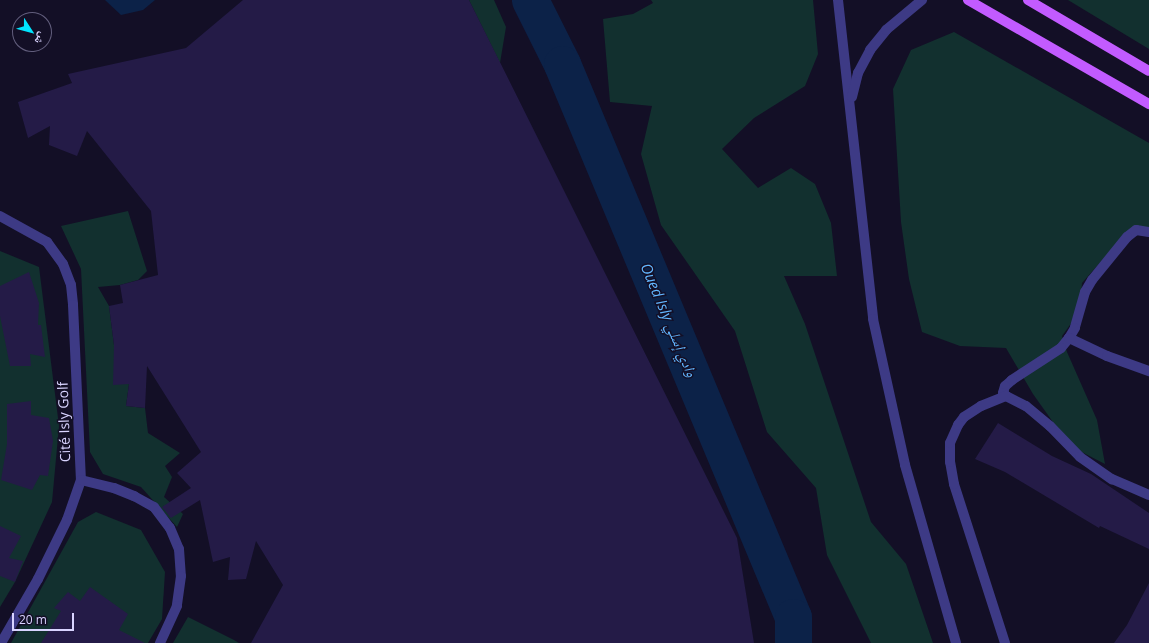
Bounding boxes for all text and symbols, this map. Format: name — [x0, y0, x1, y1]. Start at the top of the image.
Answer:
north arrow — [12, 12, 52, 52]
text: ش — [32, 30, 51, 48]
water label: Oued Isly وادي إسلي — [637, 260, 701, 380]
street label: Cité Isly Golf — [54, 382, 74, 462]
scale bar — [14, 605, 76, 631]
text: 20 m — [19, 611, 47, 628]

